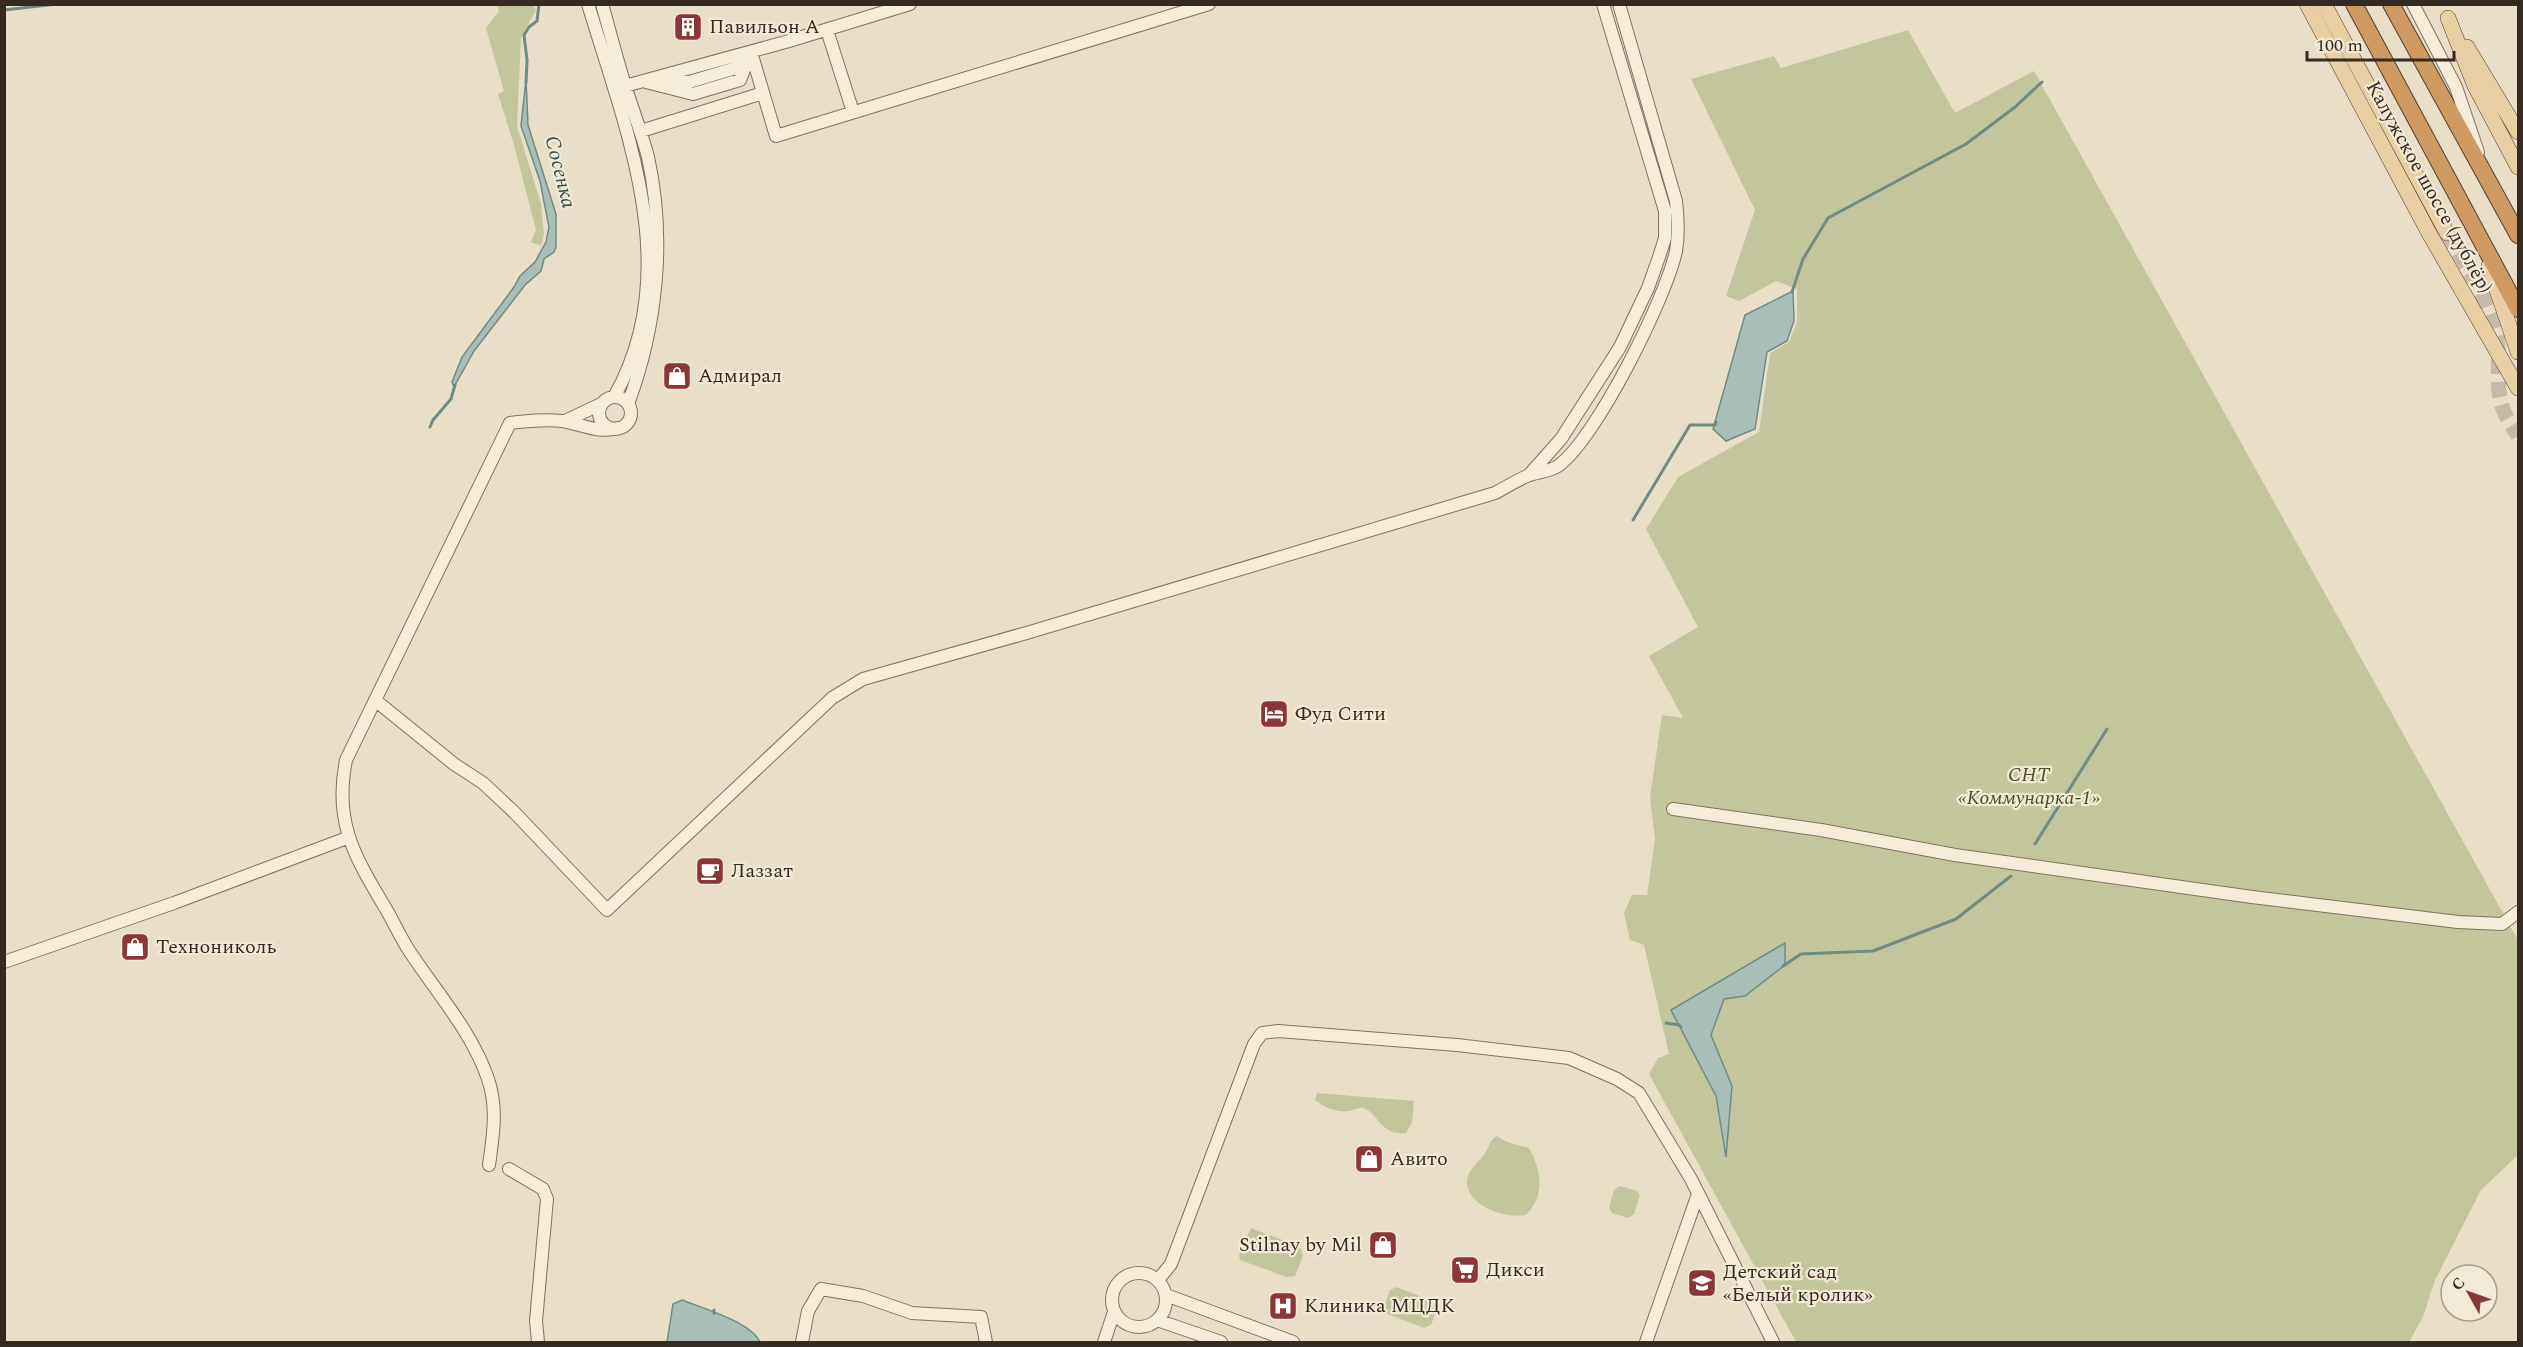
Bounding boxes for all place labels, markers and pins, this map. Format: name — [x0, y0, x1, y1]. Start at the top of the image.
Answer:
building icon: Павильон А — [672, 11, 704, 43]
place label: Павильон А — [709, 12, 820, 42]
shop icon: Адмирал — [661, 360, 693, 392]
place label: Адмирал — [698, 361, 782, 391]
hotel icon: Фуд Сити — [1258, 698, 1290, 730]
place label: Фуд Сити — [1295, 699, 1386, 729]
cafe icon: Лаззат — [694, 855, 726, 887]
place label: Лаззат — [731, 856, 793, 886]
shop icon: Технониколь — [119, 931, 151, 963]
place label: Технониколь — [156, 932, 277, 962]
shop icon: Авито — [1353, 1143, 1385, 1175]
place label: Авито — [1390, 1144, 1448, 1174]
shop icon: Stilnay by Mil — [1367, 1229, 1399, 1261]
place label: Stilnay by Mil — [1239, 1230, 1362, 1260]
supermarket icon: Дикси — [1449, 1254, 1481, 1286]
place label: Дикси — [1486, 1255, 1545, 1285]
place label: Детский сад «Белый кролик» — [1723, 1257, 1873, 1310]
school or university icon: Детский сад «Белый кролик» — [1686, 1267, 1718, 1299]
hospital icon: Клиника МЦДК — [1267, 1290, 1299, 1322]
place label: Клиника МЦДК — [1304, 1291, 1456, 1321]

